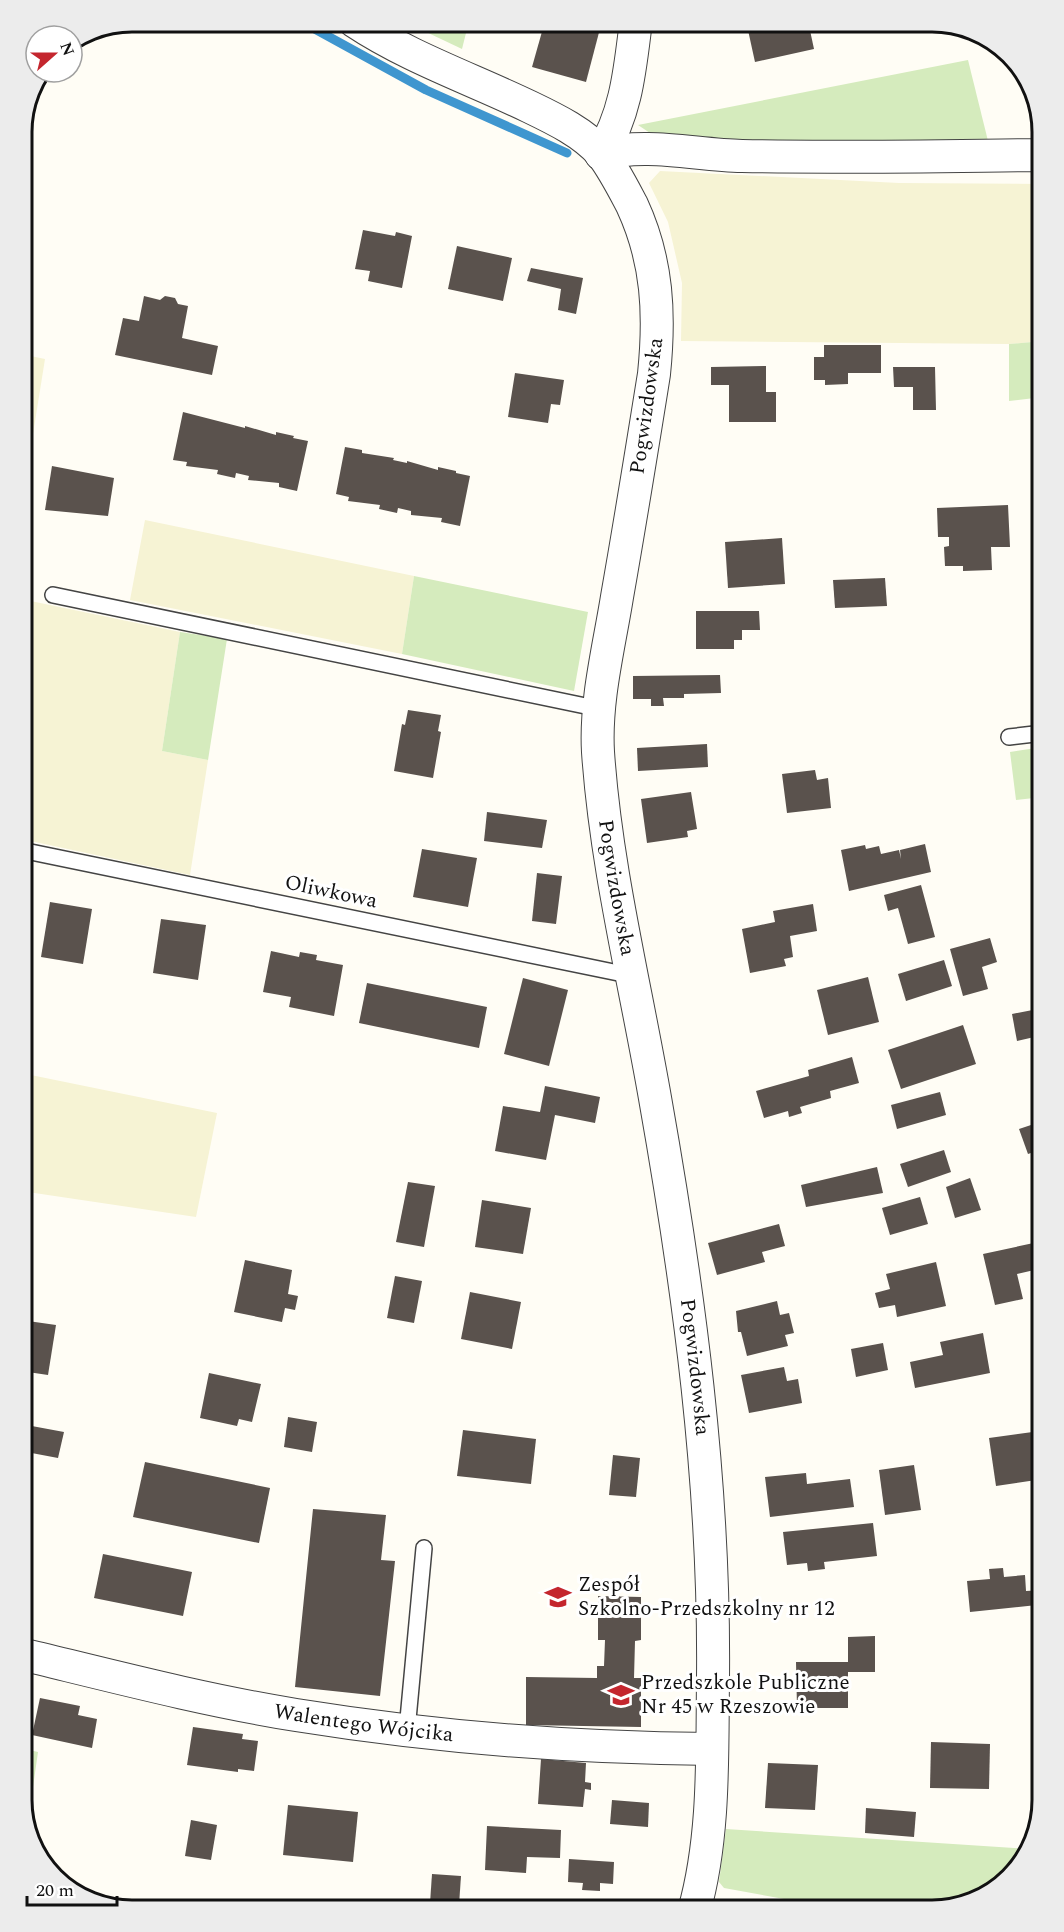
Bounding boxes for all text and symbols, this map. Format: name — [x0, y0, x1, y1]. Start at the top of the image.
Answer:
north arrow — [24, 24, 84, 84]
text: N — [54, 39, 81, 59]
street label: Pogwizdowska — [622, 335, 673, 476]
street label: Pogwizdowska — [589, 817, 644, 959]
street label: Oliwkowa — [282, 867, 381, 918]
street label: Pogwizdowska — [671, 1296, 718, 1438]
place label: Zespół Szkolno-Przedszkolny nr 12 — [578, 1569, 835, 1625]
school or university icon: Zespół Szkolno-Przedszkolny nr 12 — [543, 1582, 573, 1612]
place label: Przedszkole Publiczne Nr 45 w Rzeszowie — [641, 1667, 850, 1723]
school or university icon: Przedszkole Publiczne Nr 45 w Rzeszowie — [606, 1680, 636, 1710]
street label: Walentego Wójcika — [271, 1696, 456, 1751]
scale bar — [27, 1869, 117, 1907]
text: 20 m — [36, 1877, 74, 1904]

